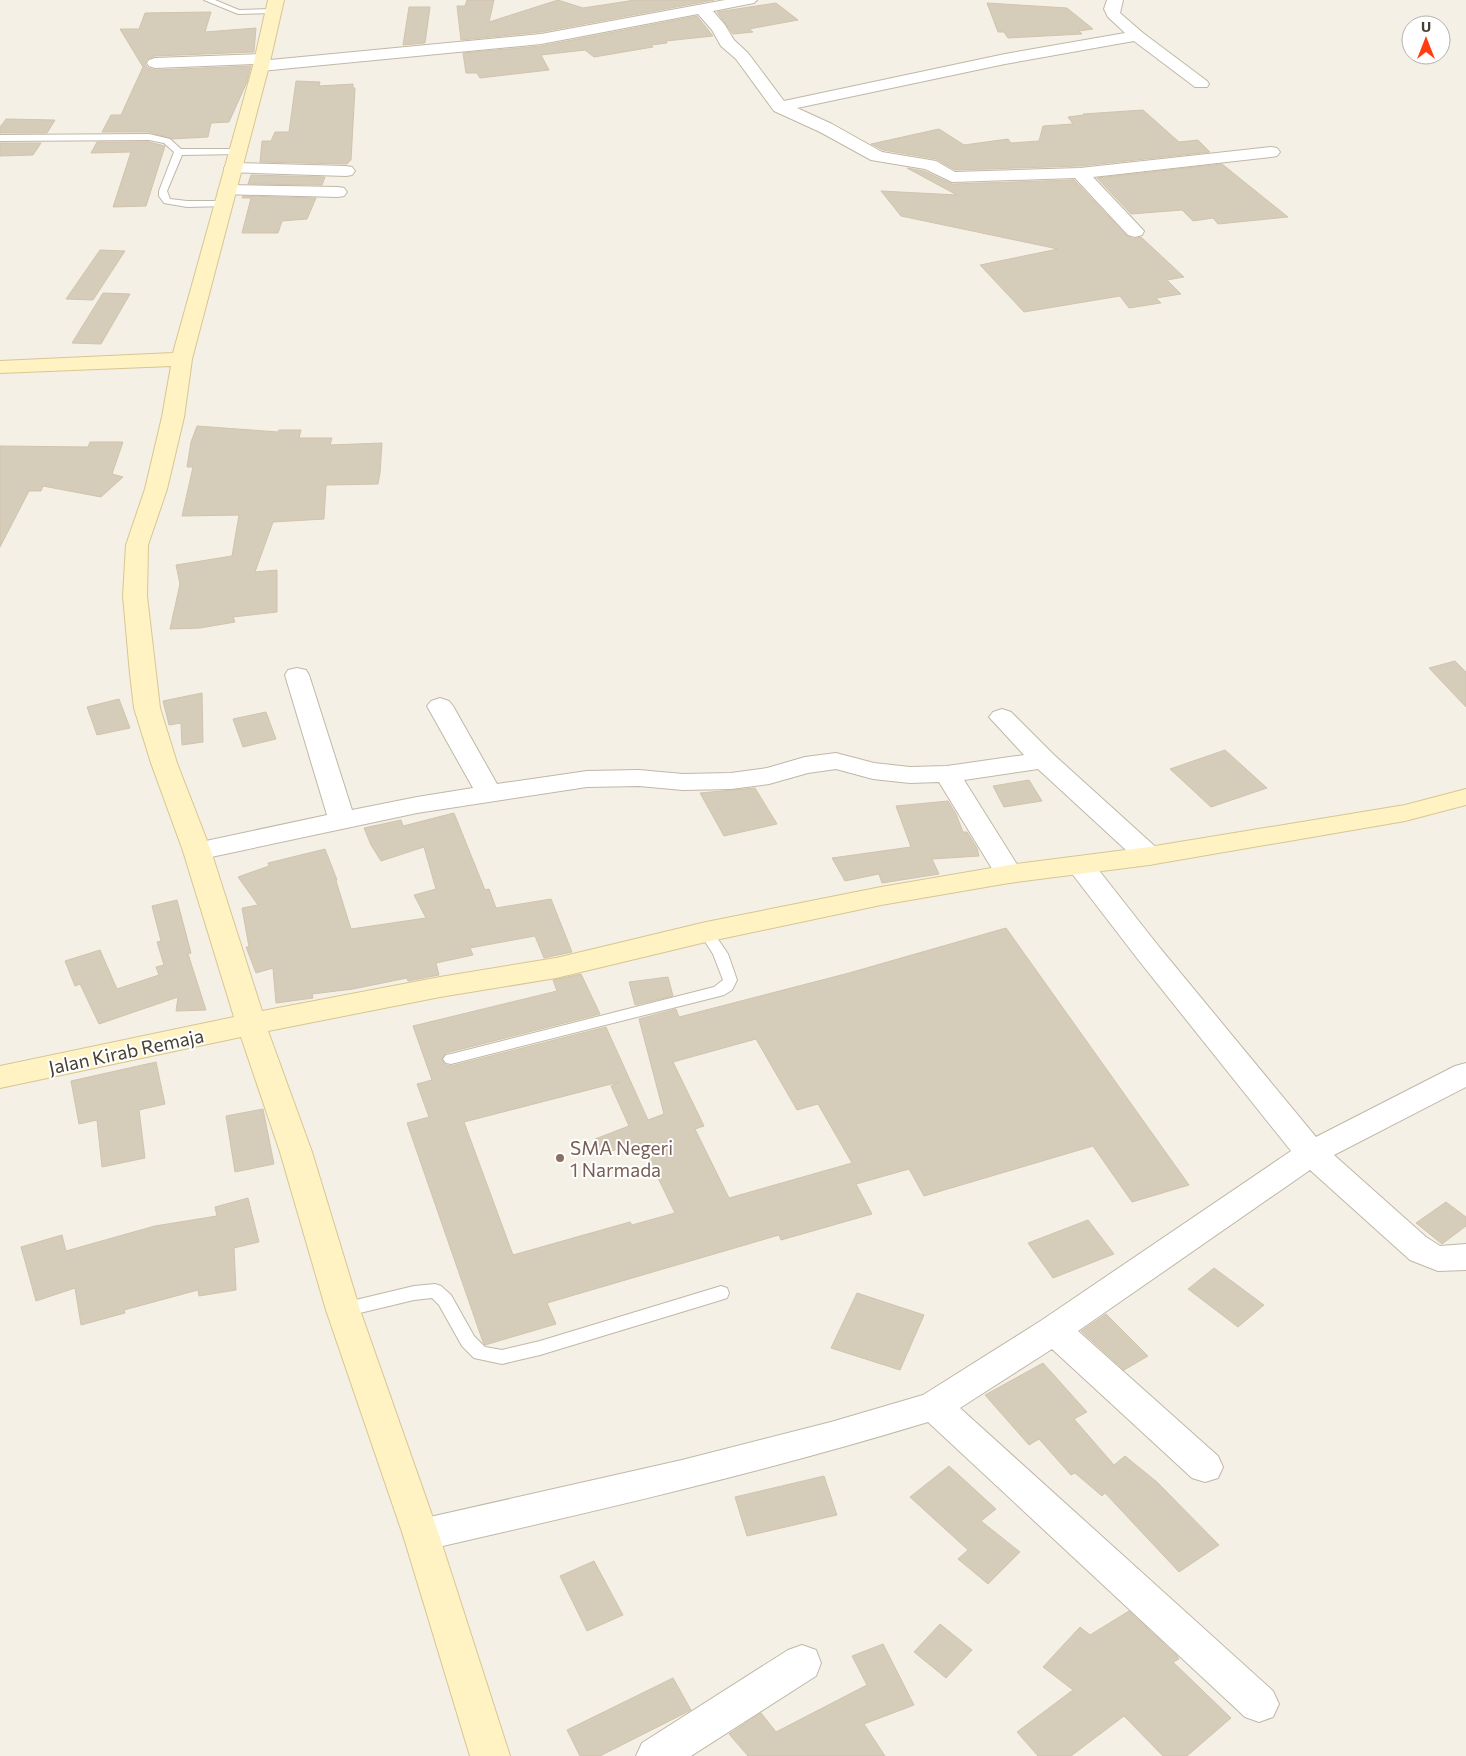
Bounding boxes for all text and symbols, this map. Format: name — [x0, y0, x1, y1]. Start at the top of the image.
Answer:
north arrow — [1401, 15, 1451, 65]
text: U — [1421, 18, 1431, 35]
street label: Jalan Kirab Remaja — [46, 1023, 206, 1079]
place label: SMA Negeri 1 Narmada — [570, 1136, 673, 1181]
marker: SMA Negeri 1 Narmada — [554, 1152, 566, 1164]

